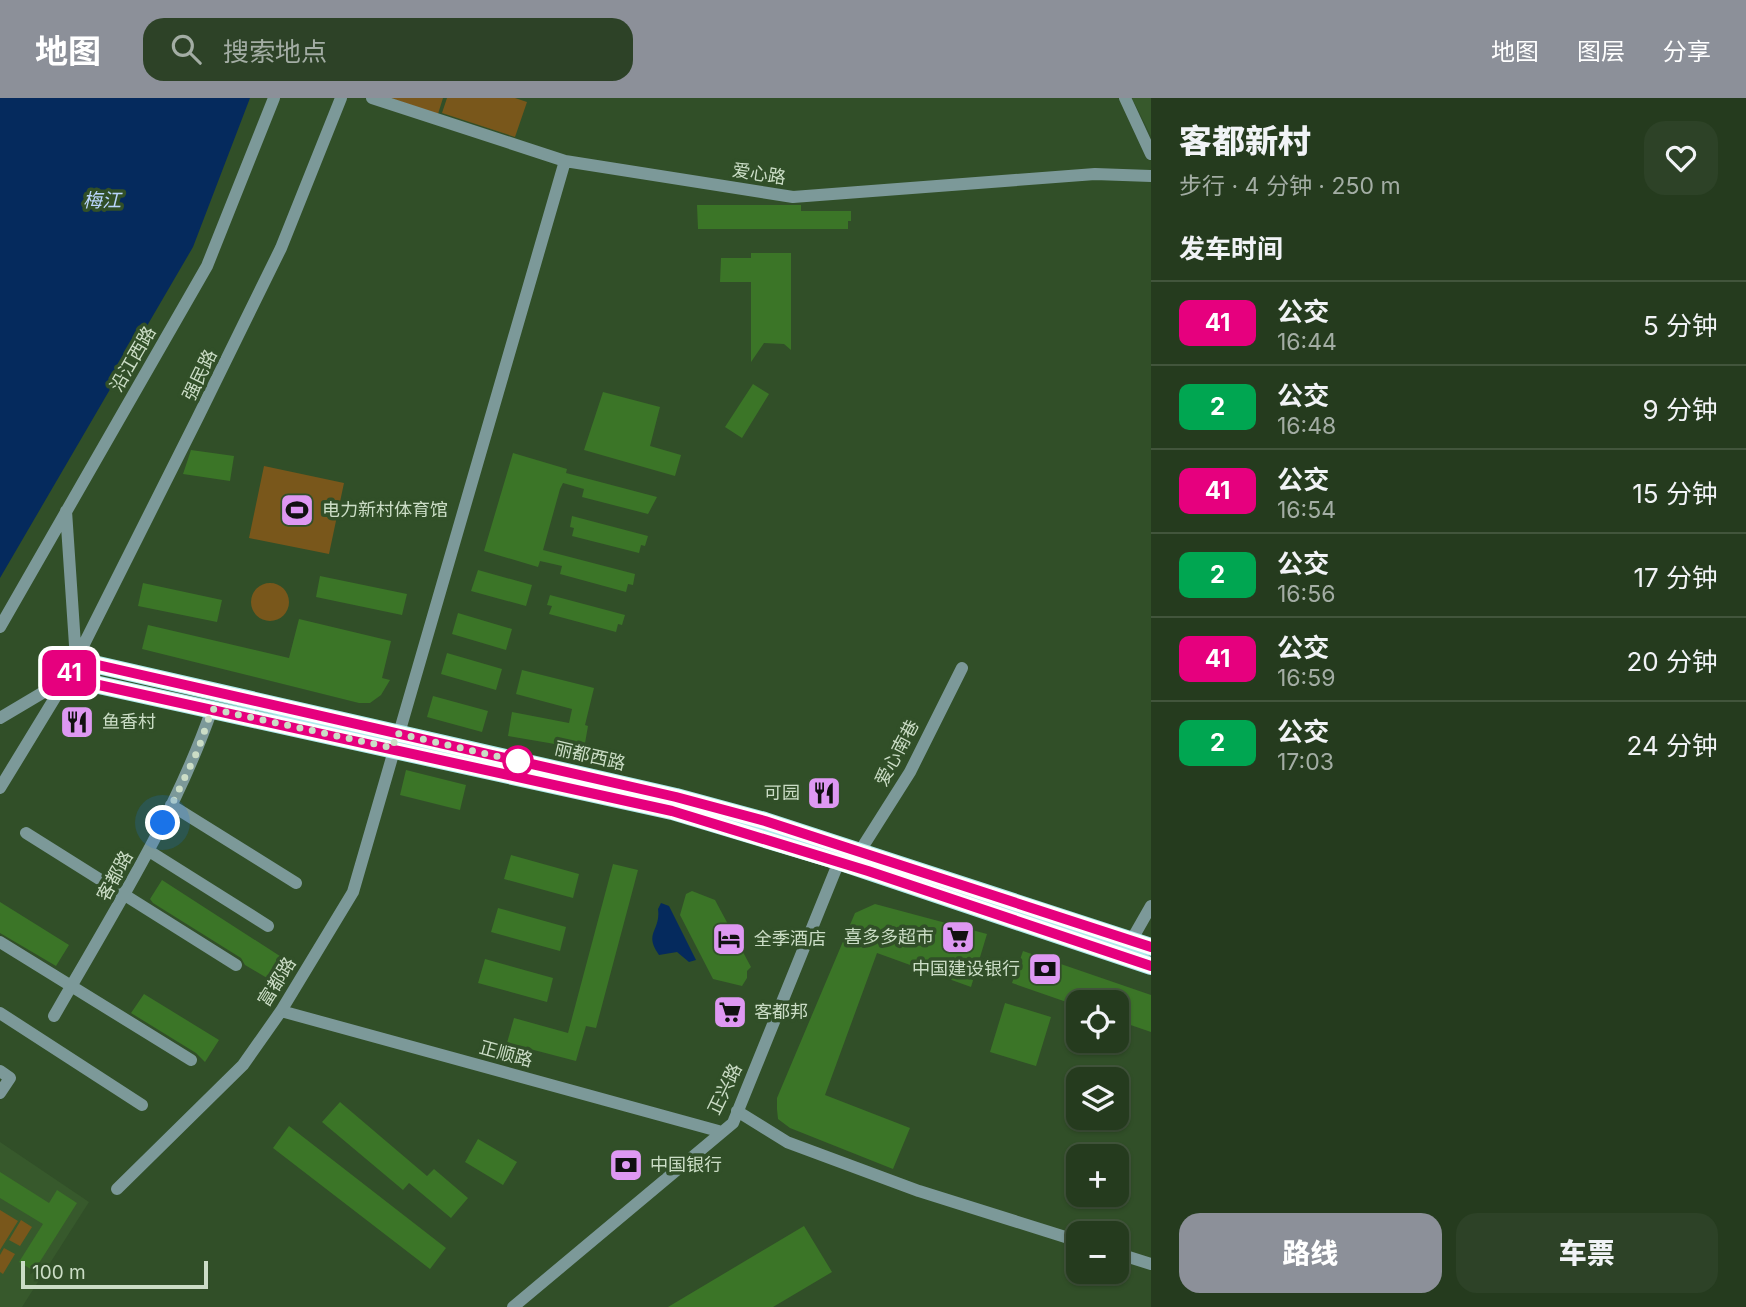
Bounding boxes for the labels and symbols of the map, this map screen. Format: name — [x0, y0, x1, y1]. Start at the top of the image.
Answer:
street label: 爱心路 — [731, 159, 787, 188]
water label: 梅江 — [83, 189, 123, 212]
street label: 沿江西路 — [105, 322, 160, 395]
street label: 强民路 — [178, 346, 221, 404]
sports icon: 电力新村体育馆 — [278, 491, 316, 529]
place label: 电力新村体育馆 — [322, 499, 448, 520]
line badge: 41 — [38, 650, 100, 696]
restaurant icon: 鱼香村 — [58, 703, 96, 741]
place label: 鱼香村 — [102, 711, 156, 732]
street label: 爱心南巷 — [870, 716, 923, 789]
street label: 丽都西路 — [553, 737, 628, 774]
unlabelled marker — [503, 746, 533, 776]
restaurant icon: 可园 — [805, 774, 843, 812]
place label: 可园 — [764, 782, 800, 803]
your location — [145, 805, 180, 840]
street label: 客都路 — [92, 847, 137, 904]
supermarket icon: 喜多多超市 — [939, 918, 977, 956]
hotel icon: 全季酒店 — [710, 920, 748, 958]
place label: 喜多多超市 — [844, 926, 934, 947]
place label: 全季酒店 — [754, 928, 826, 949]
bank icon: 中国建设银行 — [1026, 950, 1064, 988]
street label: 富都路 — [253, 953, 300, 1010]
place label: 中国建设银行 — [912, 958, 1020, 979]
supermarket icon: 客都邦 — [711, 993, 749, 1031]
place label: 客都邦 — [754, 1001, 808, 1022]
street label: 正顺路 — [477, 1036, 535, 1071]
street label: 正兴路 — [703, 1060, 746, 1118]
bank icon: 中国银行 — [607, 1146, 645, 1184]
place label: 中国银行 — [650, 1154, 722, 1175]
scale bar — [21, 1258, 208, 1290]

